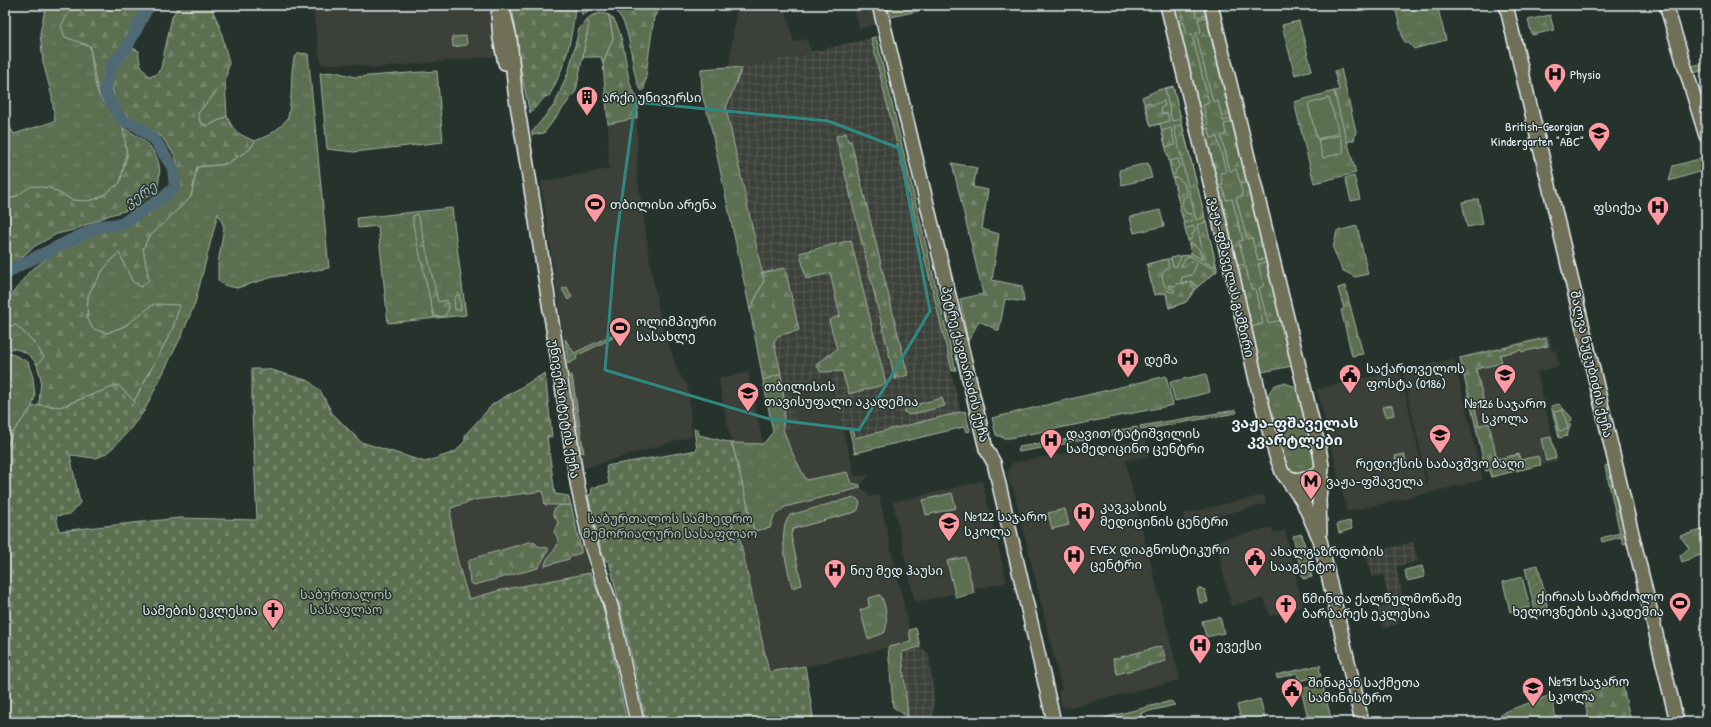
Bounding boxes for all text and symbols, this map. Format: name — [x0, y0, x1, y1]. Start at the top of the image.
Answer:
hospital icon: Physio — [1542, 61, 1568, 94]
place label: Physio — [1570, 65, 1600, 83]
building icon: არქი უნივერსი — [574, 84, 600, 117]
place label: არქი უნივერსი — [602, 88, 701, 106]
place label: British-Georgian Kindergarten "ABC" — [1491, 117, 1584, 150]
school or university icon: British-Georgian Kindergarten "ABC" — [1586, 120, 1612, 153]
water label: ვერე — [120, 176, 161, 212]
sports icon: თბილისი არენა — [582, 191, 608, 224]
hospital icon: ფსიქეა — [1645, 194, 1671, 227]
place label: თბილისი არენა — [610, 195, 717, 213]
street label: ვაჟა-ფშაველას გამზირი — [1205, 195, 1259, 359]
place label: ფსიქეა — [1593, 198, 1642, 216]
street label: პეტრე ქავთარაძის ქუჩა — [938, 284, 994, 444]
street label: შალვა ნუცუბიძის ქუჩა — [1566, 289, 1618, 439]
place label: ოლიმპიური სასახლე — [636, 312, 717, 345]
sports icon: ოლიმპიური სასახლე — [607, 315, 633, 348]
street label: უნივერსიტეტის ქუჩა — [545, 338, 585, 480]
hospital icon: დემა — [1115, 346, 1141, 379]
place label: დემა — [1144, 350, 1178, 368]
place label: საქართველოს ფოსტა (0186) — [1366, 359, 1465, 392]
public building icon: საქართველოს ფოსტა (0186) — [1337, 362, 1363, 395]
school or university icon: №126 საჯარო სკოლა — [1492, 362, 1518, 395]
place label: თბილისის თავისუფალი აკადემია — [764, 377, 918, 410]
school or university icon: თბილისის თავისუფალი აკადემია — [735, 380, 761, 413]
place label: №126 საჯარო სკოლა — [1464, 394, 1546, 427]
district label: ვაჟა-ფშაველას კვარტლები — [1232, 412, 1358, 450]
school or university icon: რედიქსის საბავშვო ბაღი — [1427, 422, 1453, 455]
place label: დავით ტატიშვილის სამედიცინო ცენტრი — [1066, 424, 1204, 457]
hospital icon: დავით ტატიშვილის სამედიცინო ცენტრი — [1038, 427, 1064, 460]
place label: რედიქსის საბავშვო ბაღი — [1355, 454, 1525, 472]
metro station icon: ვაჟა-ფშაველა — [1298, 468, 1324, 501]
place label: ვაჟა-ფშაველა — [1326, 472, 1423, 490]
place label: კავკასიის მედიცინის ცენტრი — [1100, 497, 1228, 530]
hospital icon: კავკასიის მედიცინის ცენტრი — [1071, 500, 1097, 533]
place label: №122 საჯარო სკოლა — [964, 507, 1047, 540]
park label: საბურთალოს სამხედრო მემორიალური სასაფლაო — [583, 509, 757, 542]
school or university icon: №122 საჯარო სკოლა — [936, 510, 962, 543]
place label: EVEX დიაგნოსტიკური ცენტრი — [1090, 540, 1230, 573]
place label: ახალგაზრდობის სააგენტო — [1270, 542, 1384, 575]
hospital icon: EVEX დიაგნოსტიკური ცენტრი — [1061, 543, 1087, 576]
public building icon: ახალგაზრდობის სააგენტო — [1242, 545, 1268, 578]
hospital icon: ნიუ მედ ჰაუსი — [822, 557, 848, 590]
place label: ნიუ მედ ჰაუსი — [850, 561, 943, 579]
park label: საბურთალოს სასაფლაო — [300, 585, 392, 618]
place label: ქირიას საბრძოლო ხელოვნების აკადემია — [1512, 587, 1664, 620]
place label: წმინდა ქალწულმოწამე ბარბარეს ეკლესია — [1302, 589, 1462, 622]
sports icon: ქირიას საბრძოლო ხელოვნების აკადემია — [1667, 590, 1693, 623]
church icon: წმინდა ქალწულმოწამე ბარბარეს ეკლესია — [1273, 592, 1299, 625]
church icon: სამების ეკლესია — [260, 597, 286, 630]
place label: სამების ეკლესია — [143, 601, 258, 619]
hospital icon: ევექსი — [1187, 632, 1213, 665]
place label: ევექსი — [1216, 636, 1262, 654]
place label: №151 საჯარო სკოლა — [1548, 672, 1629, 705]
place label: შინაგან საქმეთა სამინისტრო — [1308, 673, 1420, 706]
school or university icon: №151 საჯარო სკოლა — [1520, 675, 1546, 708]
public building icon: შინაგან საქმეთა სამინისტრო — [1279, 676, 1305, 709]

